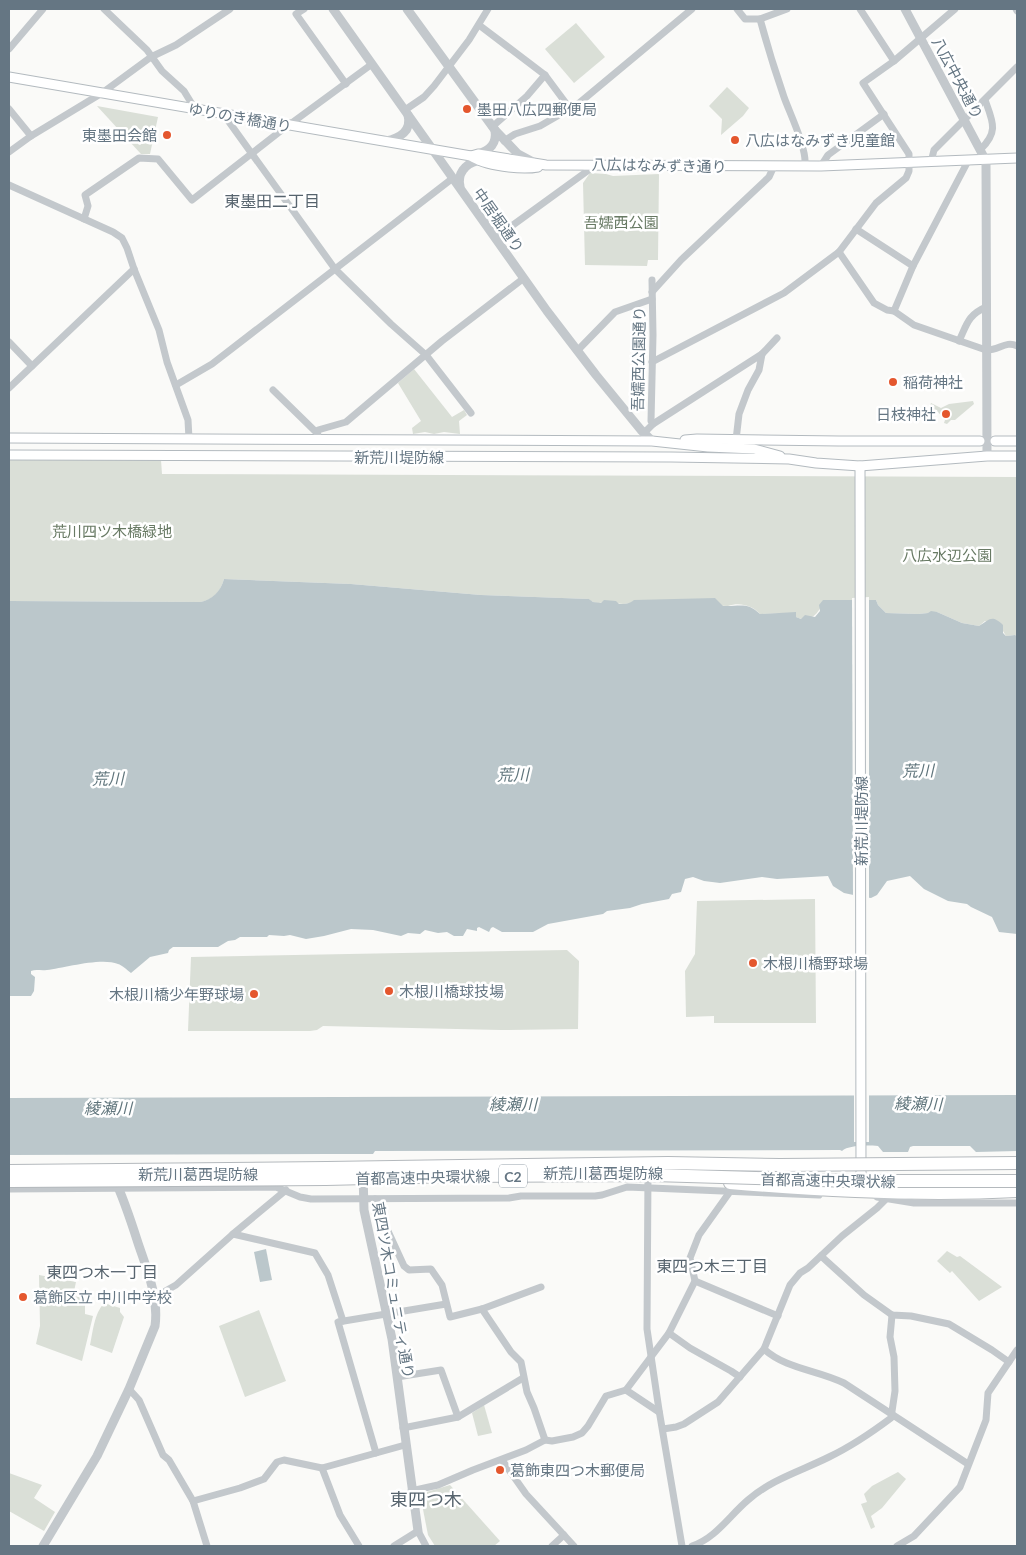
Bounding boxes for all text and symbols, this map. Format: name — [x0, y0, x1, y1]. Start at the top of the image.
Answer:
street label: 八広中央通り — [929, 34, 987, 122]
street label: ゆりのき橋通り — [187, 99, 293, 135]
place label: 墨田八広四郵便局 — [477, 100, 597, 118]
marker: 墨田八広四郵便局 — [461, 103, 473, 115]
place label: 東墨田会館 — [82, 126, 157, 144]
marker: 東墨田会館 — [161, 129, 173, 141]
place label: 八広はなみずき児童館 — [745, 131, 895, 149]
marker: 八広はなみずき児童館 — [729, 134, 741, 146]
street label: 八広はなみずき通り — [591, 155, 727, 175]
street label: 中居堀通り — [470, 184, 528, 256]
district label: 東墨田二丁目 — [224, 191, 320, 210]
park label: 吾嬬西公園 — [583, 213, 659, 231]
street label: 吾嬬西公園通り — [628, 306, 648, 412]
place label: 稲荷神社 — [903, 373, 963, 391]
marker: 稲荷神社 — [887, 376, 899, 388]
place label: 日枝神社 — [876, 405, 936, 423]
marker: 日枝神社 — [940, 408, 952, 420]
street label: 新荒川堤防線 — [354, 448, 444, 466]
park label: 荒川四ツ木橋緑地 — [52, 522, 172, 540]
park label: 八広水辺公園 — [902, 546, 992, 564]
water label: 荒川 — [902, 760, 936, 780]
water label: 荒川 — [497, 764, 531, 784]
water label: 荒川 — [92, 768, 126, 788]
street label: 新荒川堤防線 — [852, 776, 870, 866]
place label: 木根川橋野球場 — [763, 954, 868, 972]
marker: 木根川橋野球場 — [747, 957, 759, 969]
place label: 木根川橋球技場 — [399, 982, 504, 1000]
place label: 木根川橋少年野球場 — [109, 985, 244, 1003]
marker: 木根川橋球技場 — [383, 985, 395, 997]
marker: 木根川橋少年野球場 — [248, 988, 260, 1000]
water label: 綾瀬川 — [894, 1093, 944, 1113]
water label: 綾瀬川 — [489, 1094, 539, 1113]
water label: 綾瀬川 — [84, 1098, 134, 1117]
road number: C2 — [499, 1164, 527, 1188]
street label: 新荒川葛西堤防線 — [543, 1164, 663, 1182]
street label: 新荒川葛西堤防線 — [138, 1165, 258, 1183]
street label: 首都高速中央環状線 — [355, 1167, 491, 1187]
street label: 首都高速中央環状線 — [760, 1170, 896, 1190]
street label: 東四ツ木コミュニティ通り — [370, 1200, 418, 1380]
district label: 東四つ木三丁目 — [656, 1256, 768, 1275]
district label: 東四つ木一丁目 — [46, 1262, 158, 1281]
place label: 葛飾区立 中川中学校 — [33, 1288, 172, 1306]
marker: 葛飾区立 中川中学校 — [17, 1291, 29, 1303]
place label: 葛飾東四つ木郵便局 — [510, 1461, 645, 1479]
marker: 葛飾東四つ木郵便局 — [494, 1464, 506, 1476]
district label: 東四つ木 — [390, 1488, 462, 1510]

